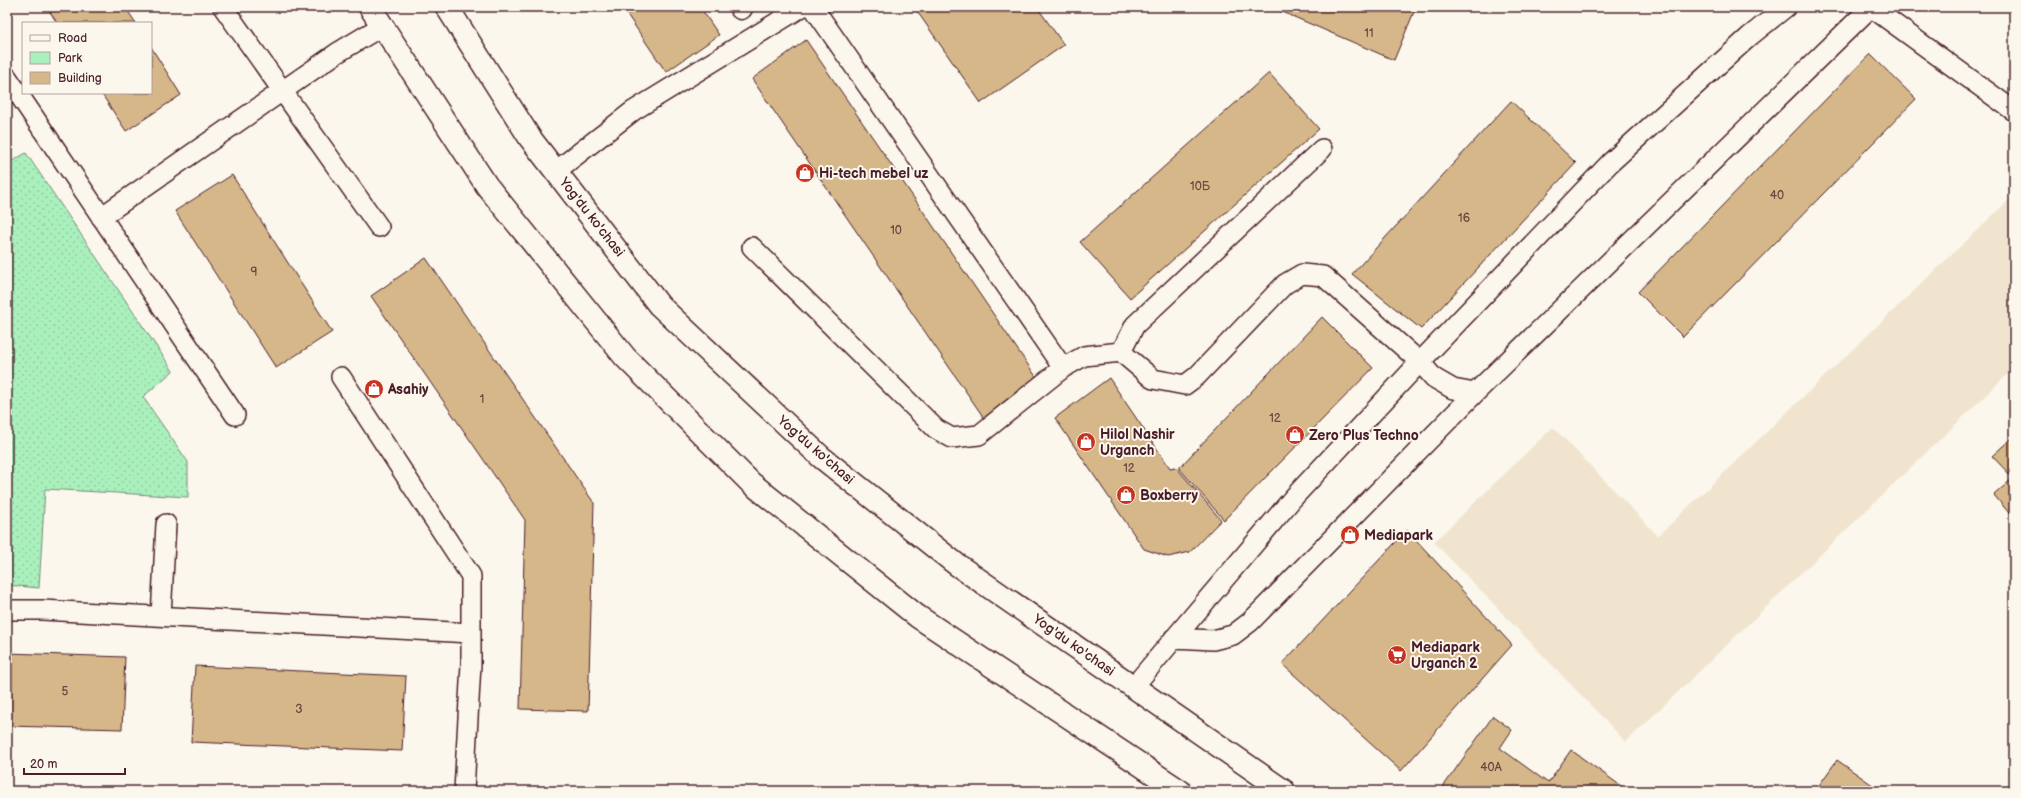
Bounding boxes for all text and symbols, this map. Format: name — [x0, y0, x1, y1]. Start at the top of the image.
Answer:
legend — [22, 22, 152, 94]
house number: 11 — [1364, 26, 1374, 41]
text: Road — [58, 31, 87, 46]
text: Park — [58, 51, 82, 66]
text: Building — [58, 71, 102, 86]
shop icon: Hi-tech mebel uz — [794, 162, 816, 184]
place label: Hi-tech mebel uz — [819, 165, 929, 182]
street label: Yog'du ko'chasi — [555, 173, 628, 260]
house number: 10Б — [1190, 179, 1211, 194]
house number: 40 — [1770, 188, 1784, 203]
house number: 16 — [1458, 211, 1470, 226]
house number: 10 — [890, 223, 902, 238]
house number: 9 — [251, 265, 258, 280]
shop icon: Asahiy — [363, 378, 385, 400]
place label: Asahiy — [387, 381, 429, 398]
house number: 1 — [480, 392, 484, 407]
street label: Yog'du ko'chasi — [773, 411, 858, 488]
house number: 12 — [1269, 411, 1281, 426]
shop icon: Zero Plus Techno — [1284, 424, 1306, 446]
place label: Hilol Nashir Urganch — [1100, 426, 1175, 459]
place label: Zero Plus Techno — [1309, 427, 1419, 444]
shop icon: Hilol Nashir Urganch — [1075, 431, 1097, 453]
house number: 12 — [1123, 461, 1135, 476]
shop icon: Boxberry — [1115, 484, 1137, 506]
place label: Boxberry — [1140, 487, 1199, 504]
shop icon: Mediapark — [1339, 524, 1361, 546]
place label: Mediapark — [1364, 527, 1433, 544]
street label: Yog'du ko'chasi — [1029, 610, 1118, 680]
place label: Mediapark Urganch 2 — [1411, 639, 1480, 672]
supermarket icon: Mediapark Urganch 2 — [1386, 644, 1408, 666]
house number: 5 — [62, 684, 69, 699]
house number: 3 — [295, 702, 303, 717]
scale bar — [24, 750, 125, 776]
text: 20 m — [30, 757, 57, 772]
house number: 40A — [1480, 760, 1503, 775]

